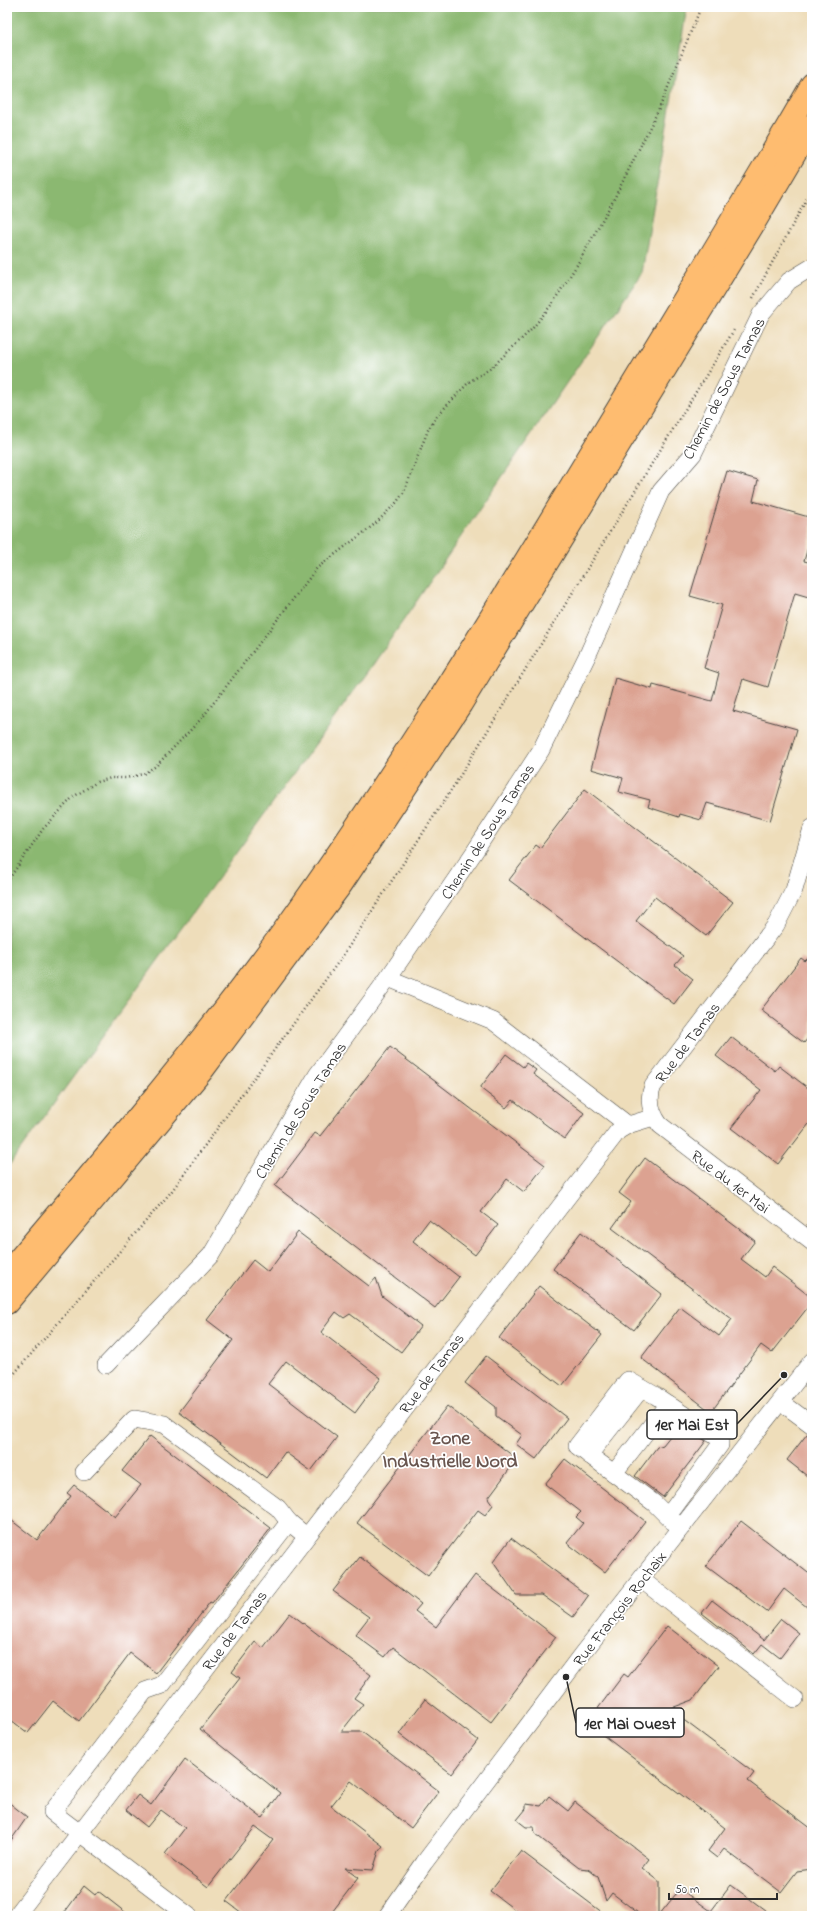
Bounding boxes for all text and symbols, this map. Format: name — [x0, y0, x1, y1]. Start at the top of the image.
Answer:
street label: Chemin de Sous Tamas — [677, 314, 772, 464]
street label: Chemin de Sous Tamas — [436, 759, 542, 905]
street label: Rue de Tamas — [650, 998, 727, 1089]
street label: Chemin de Sous Tamas — [250, 1038, 354, 1184]
street label: Rue du 1er Mai — [685, 1145, 775, 1220]
street label: Rue de Tamas — [394, 1329, 471, 1420]
callout: 1er Mai Est — [647, 1410, 737, 1439]
text: 1er Mai Est — [655, 1413, 729, 1438]
district label: Zone Industrielle Nord — [383, 1425, 518, 1477]
street label: Rue François Rochaix — [568, 1546, 673, 1672]
street label: Rue de Tamas — [197, 1586, 274, 1677]
callout: 1er Mai Ouest — [576, 1708, 684, 1737]
text: 1er Mai Ouest — [584, 1712, 676, 1737]
scale bar — [669, 1875, 777, 1901]
text: 50 m — [675, 1881, 699, 1899]

